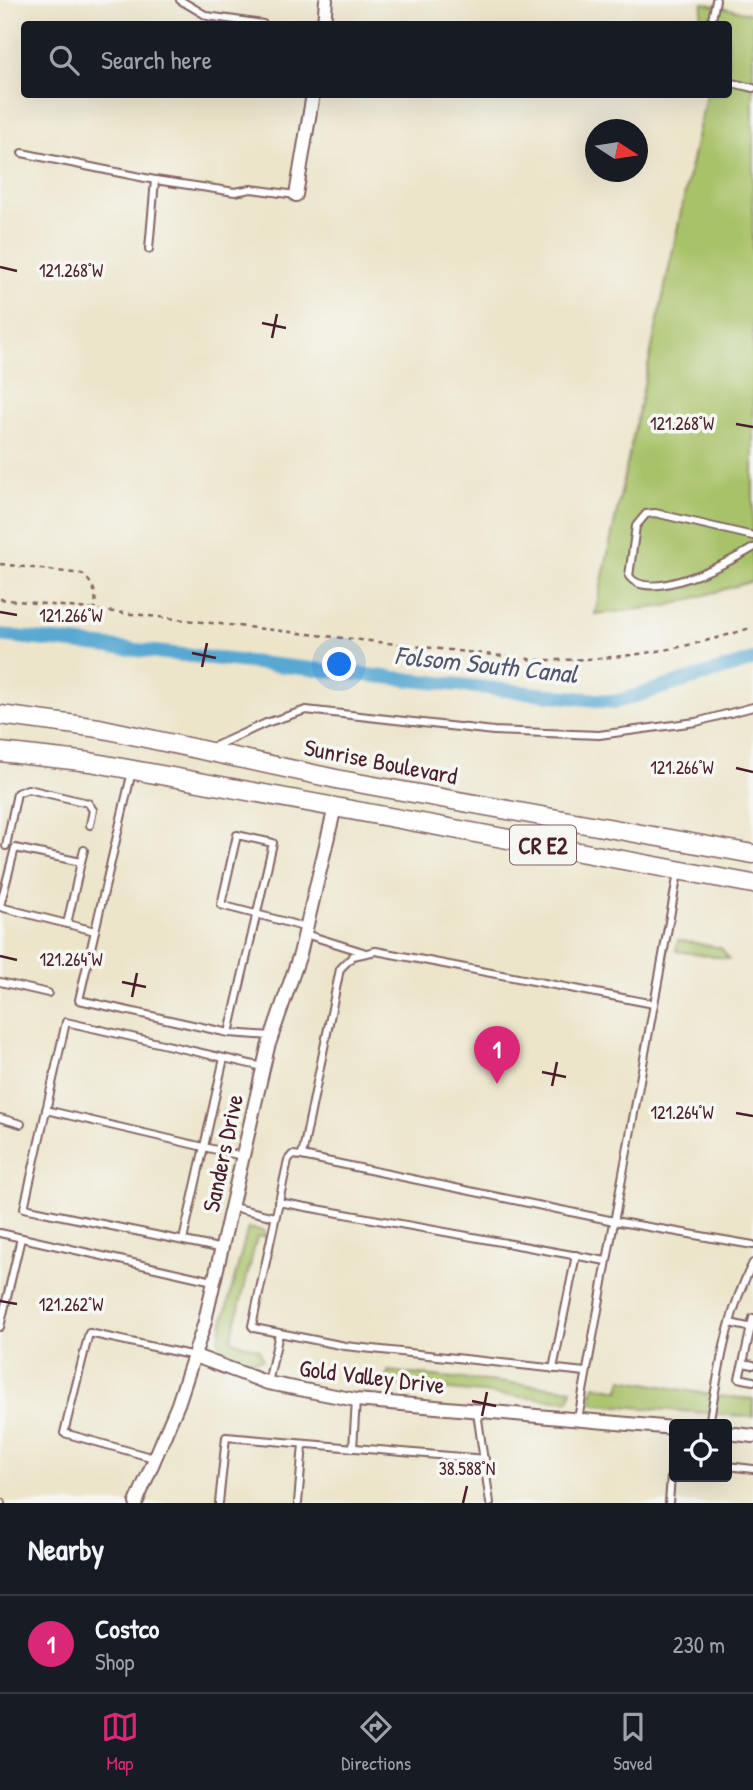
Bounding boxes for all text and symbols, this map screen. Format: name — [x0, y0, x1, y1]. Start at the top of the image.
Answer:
search box — [21, 21, 732, 98]
icon: search — [45, 41, 83, 79]
text: Search here — [101, 42, 212, 77]
north arrow — [585, 119, 648, 182]
text: 121.268°W — [39, 258, 103, 283]
text: 121.268°W — [650, 411, 714, 436]
text: 121.266°W — [39, 603, 103, 628]
water label: Folsom South Canal — [393, 637, 580, 691]
your location — [322, 647, 356, 681]
street label: Sunrise Boulevard — [302, 730, 460, 792]
text: 121.266°W — [650, 755, 714, 780]
road number: CR E2 — [510, 825, 576, 864]
text: 121.264°W — [40, 947, 102, 972]
pin: 1 — [474, 1026, 520, 1084]
street label: Sanders Drive — [194, 1091, 250, 1215]
text: 121.264°W — [651, 1100, 713, 1125]
text: 121.262°W — [39, 1292, 103, 1317]
street label: Gold Valley Drive — [298, 1351, 447, 1401]
map controls — [669, 1419, 732, 1482]
button: locate — [669, 1419, 732, 1482]
text: 38.588°N — [439, 1456, 495, 1481]
text: Nearby — [28, 1529, 104, 1569]
text: Costco — [95, 1611, 159, 1646]
text: 1 — [47, 1629, 55, 1660]
text: 230 m — [673, 1629, 725, 1660]
text: Shop — [95, 1646, 134, 1677]
tab: Map — [101, 1708, 139, 1776]
tab: Directions — [341, 1708, 411, 1776]
tab: Saved — [613, 1708, 652, 1776]

